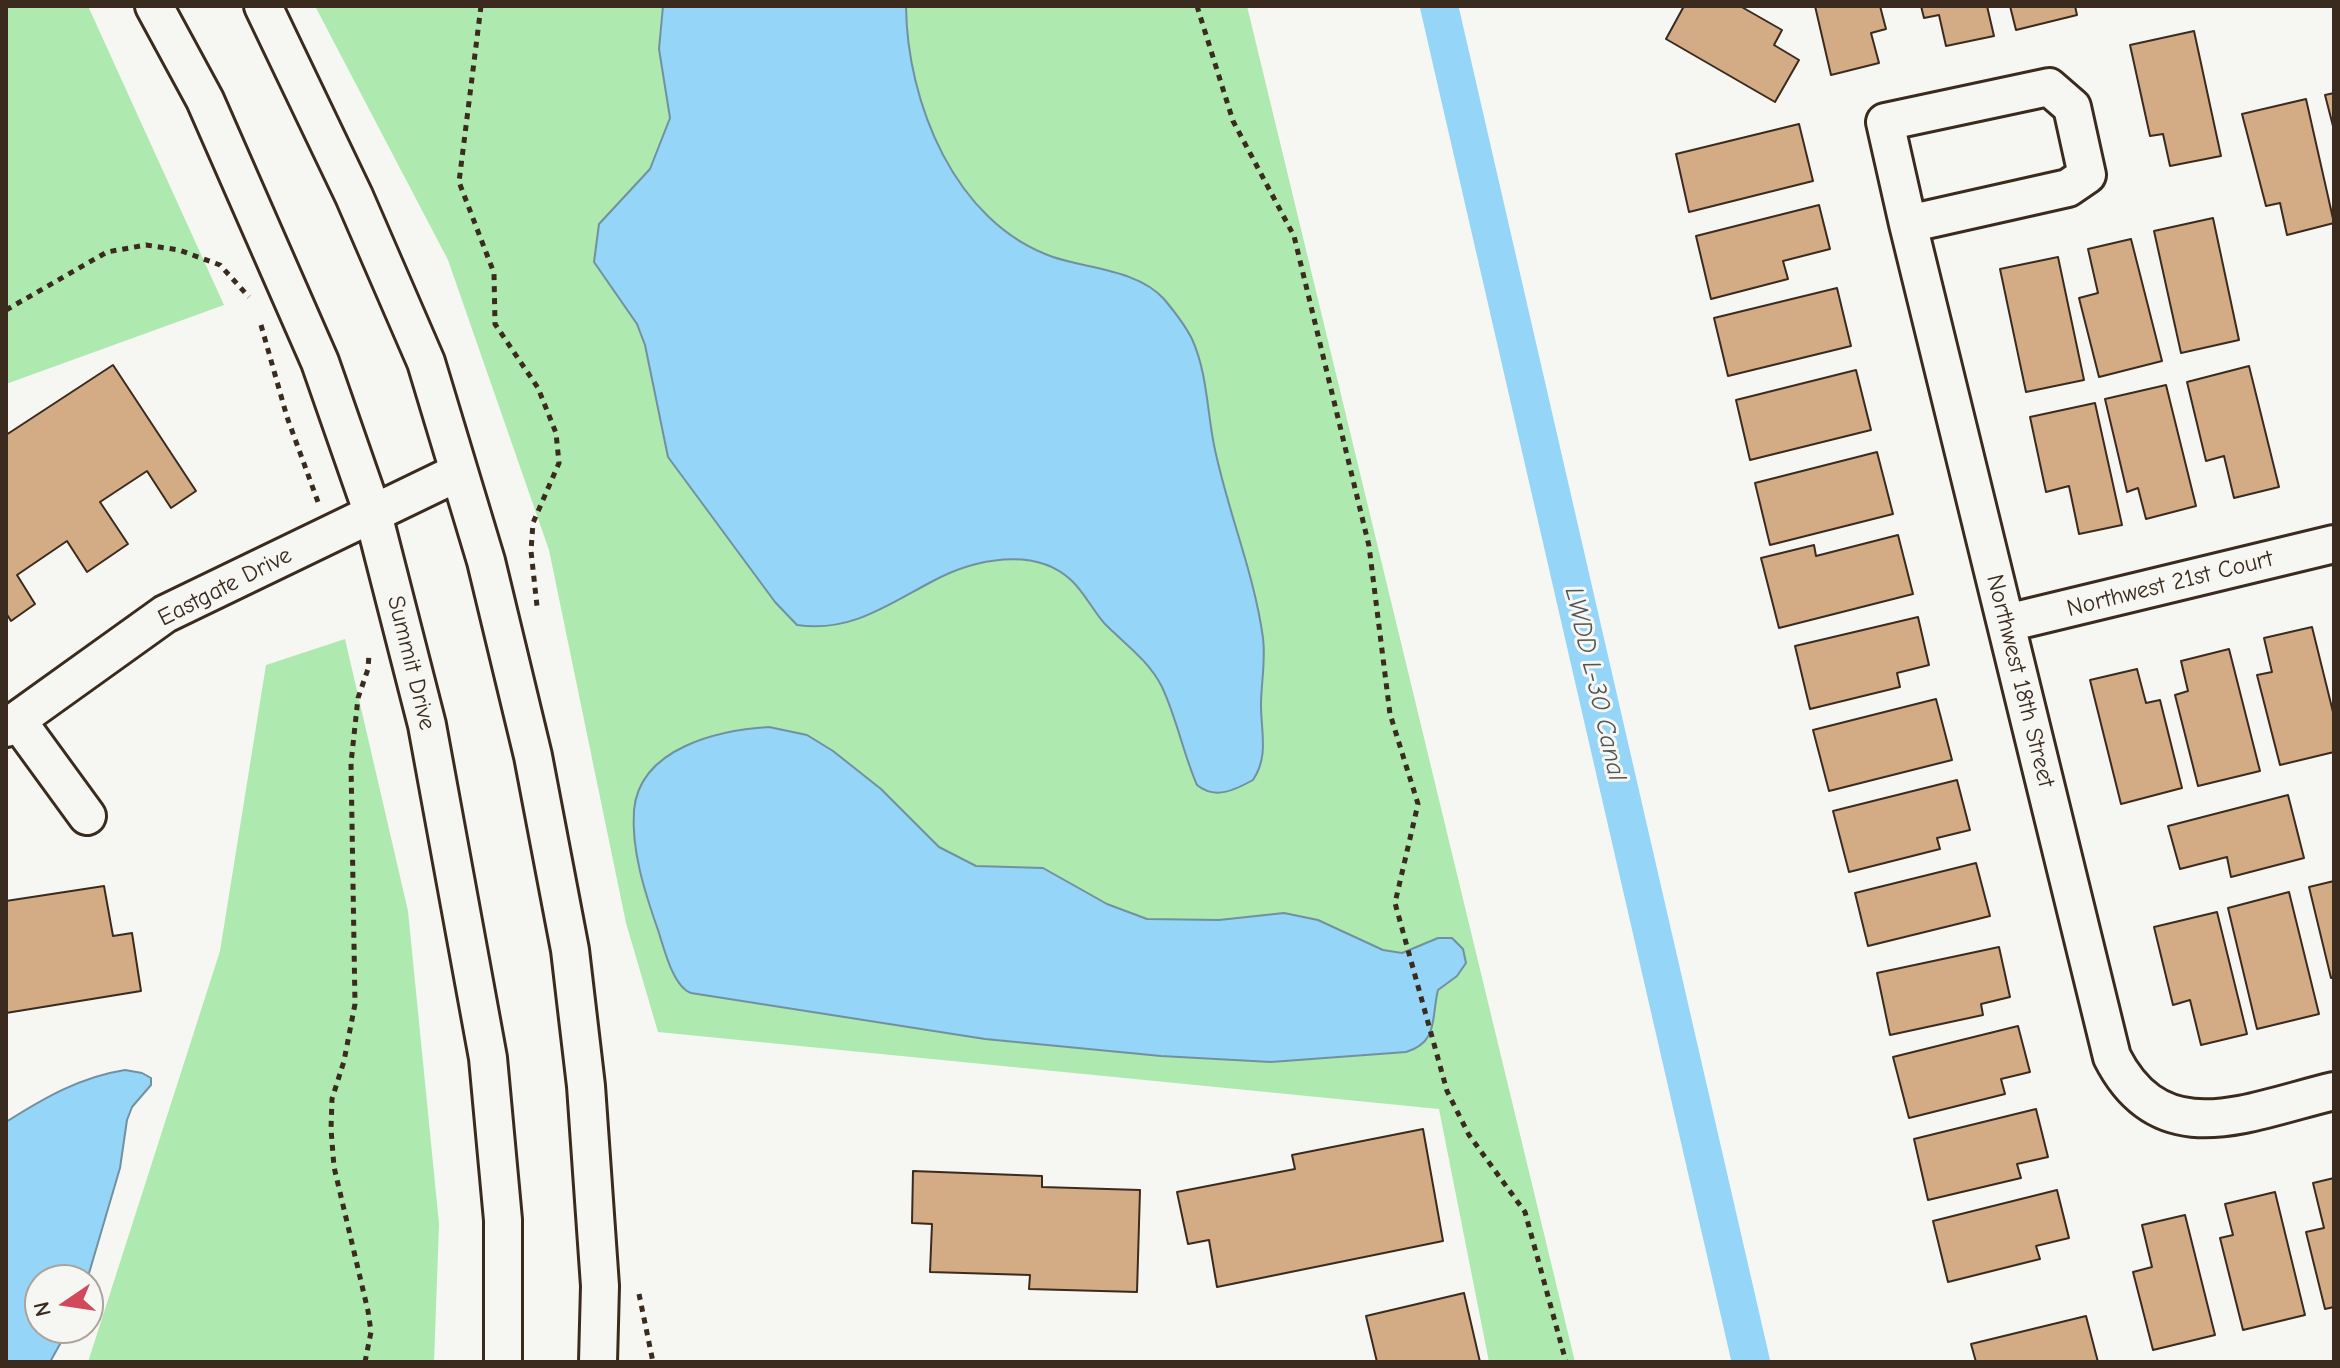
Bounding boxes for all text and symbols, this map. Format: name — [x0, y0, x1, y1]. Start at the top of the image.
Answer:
street label: Eastgate Drive — [153, 541, 297, 633]
street label: Northwest 21st Court — [2064, 544, 2276, 624]
street label: Northwest 18th Street — [1980, 572, 2060, 790]
water label: LWDD L-30 Canal — [1558, 584, 1632, 784]
street label: Summit Drive — [380, 593, 442, 733]
north arrow — [24, 1264, 104, 1344]
text: N — [28, 1299, 57, 1319]

